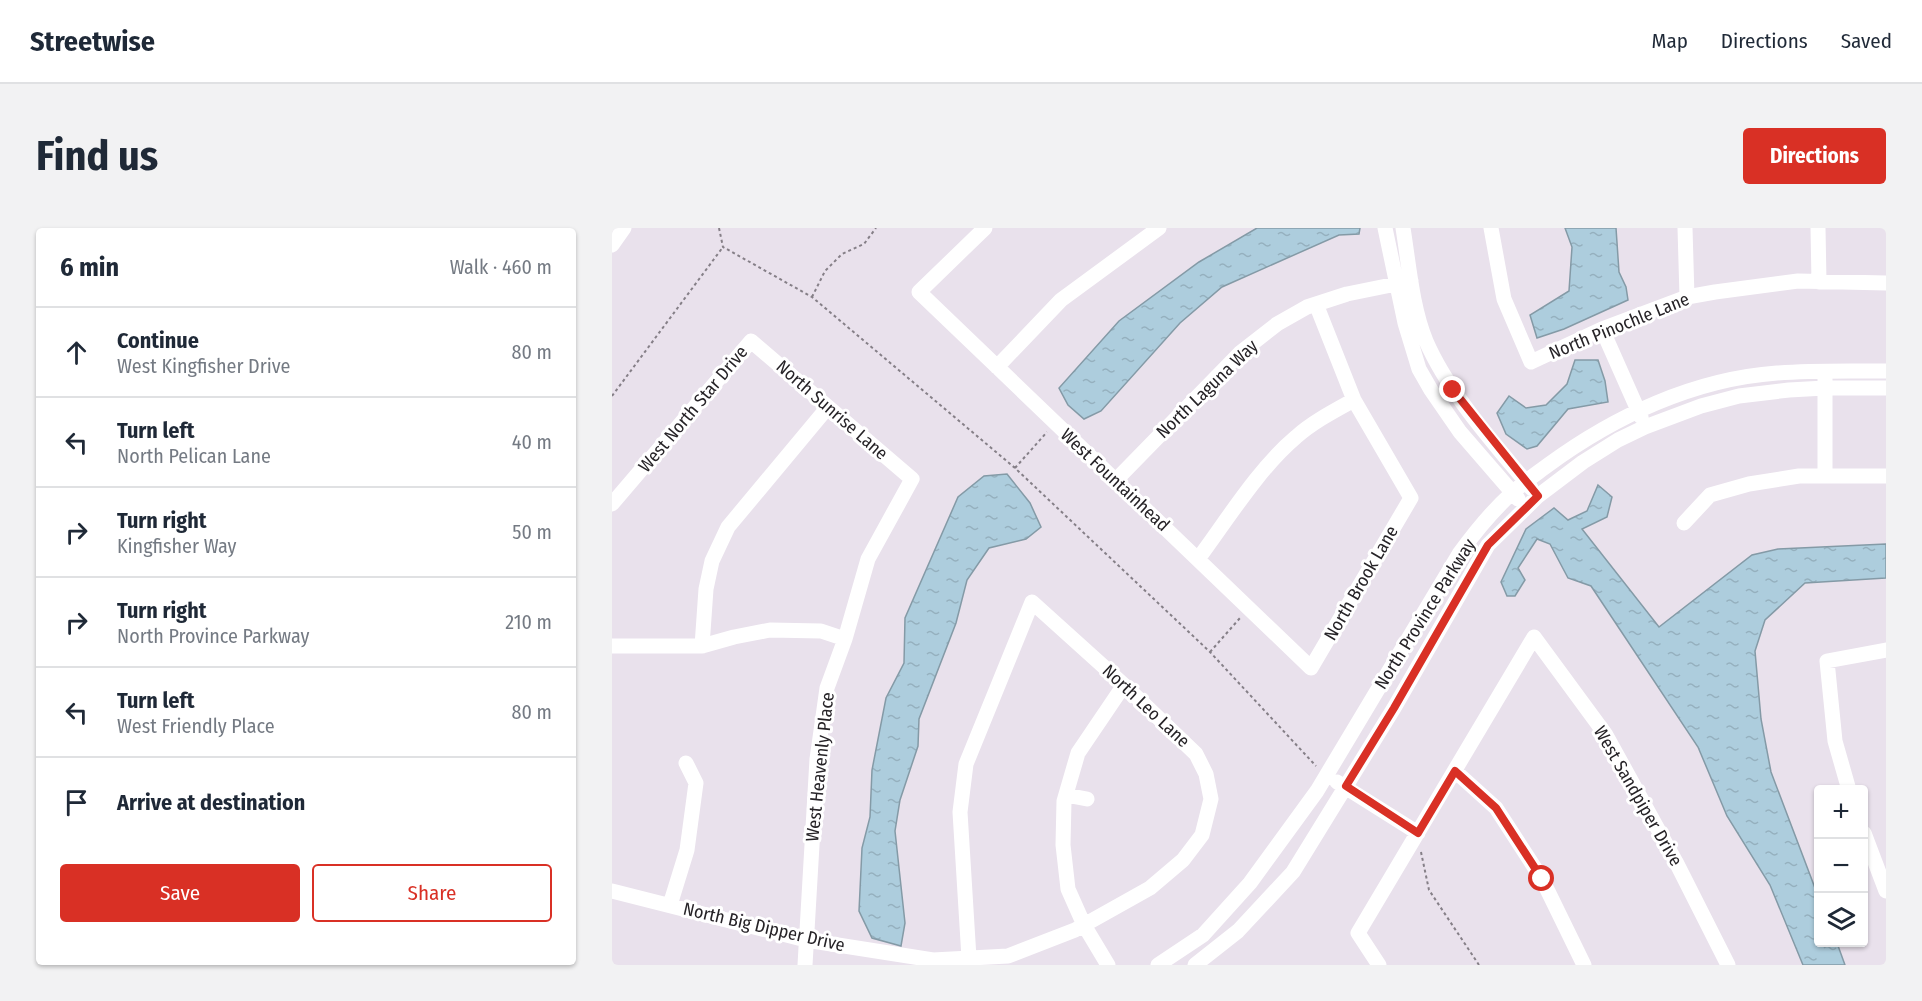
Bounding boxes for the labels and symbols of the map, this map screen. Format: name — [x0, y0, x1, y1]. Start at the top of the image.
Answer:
street label: North Pinochle Lane — [1546, 288, 1692, 364]
street label: North Laguna Way — [1152, 335, 1262, 443]
street label: West North Star Drive — [634, 341, 752, 477]
street label: North Sunrise Lane — [772, 356, 892, 465]
route end — [1439, 376, 1465, 402]
street label: West Fountainhead — [1056, 424, 1174, 536]
street label: North Brook Lane — [1319, 522, 1403, 644]
street label: North Province Parkway — [1370, 535, 1480, 693]
street label: North Leo Lane — [1098, 660, 1194, 752]
street label: West Heavenly Place — [801, 691, 839, 843]
street label: West Sandpiper Drive — [1589, 722, 1687, 870]
route start — [1528, 865, 1554, 891]
street label: North Big Dipper Drive — [681, 898, 847, 956]

